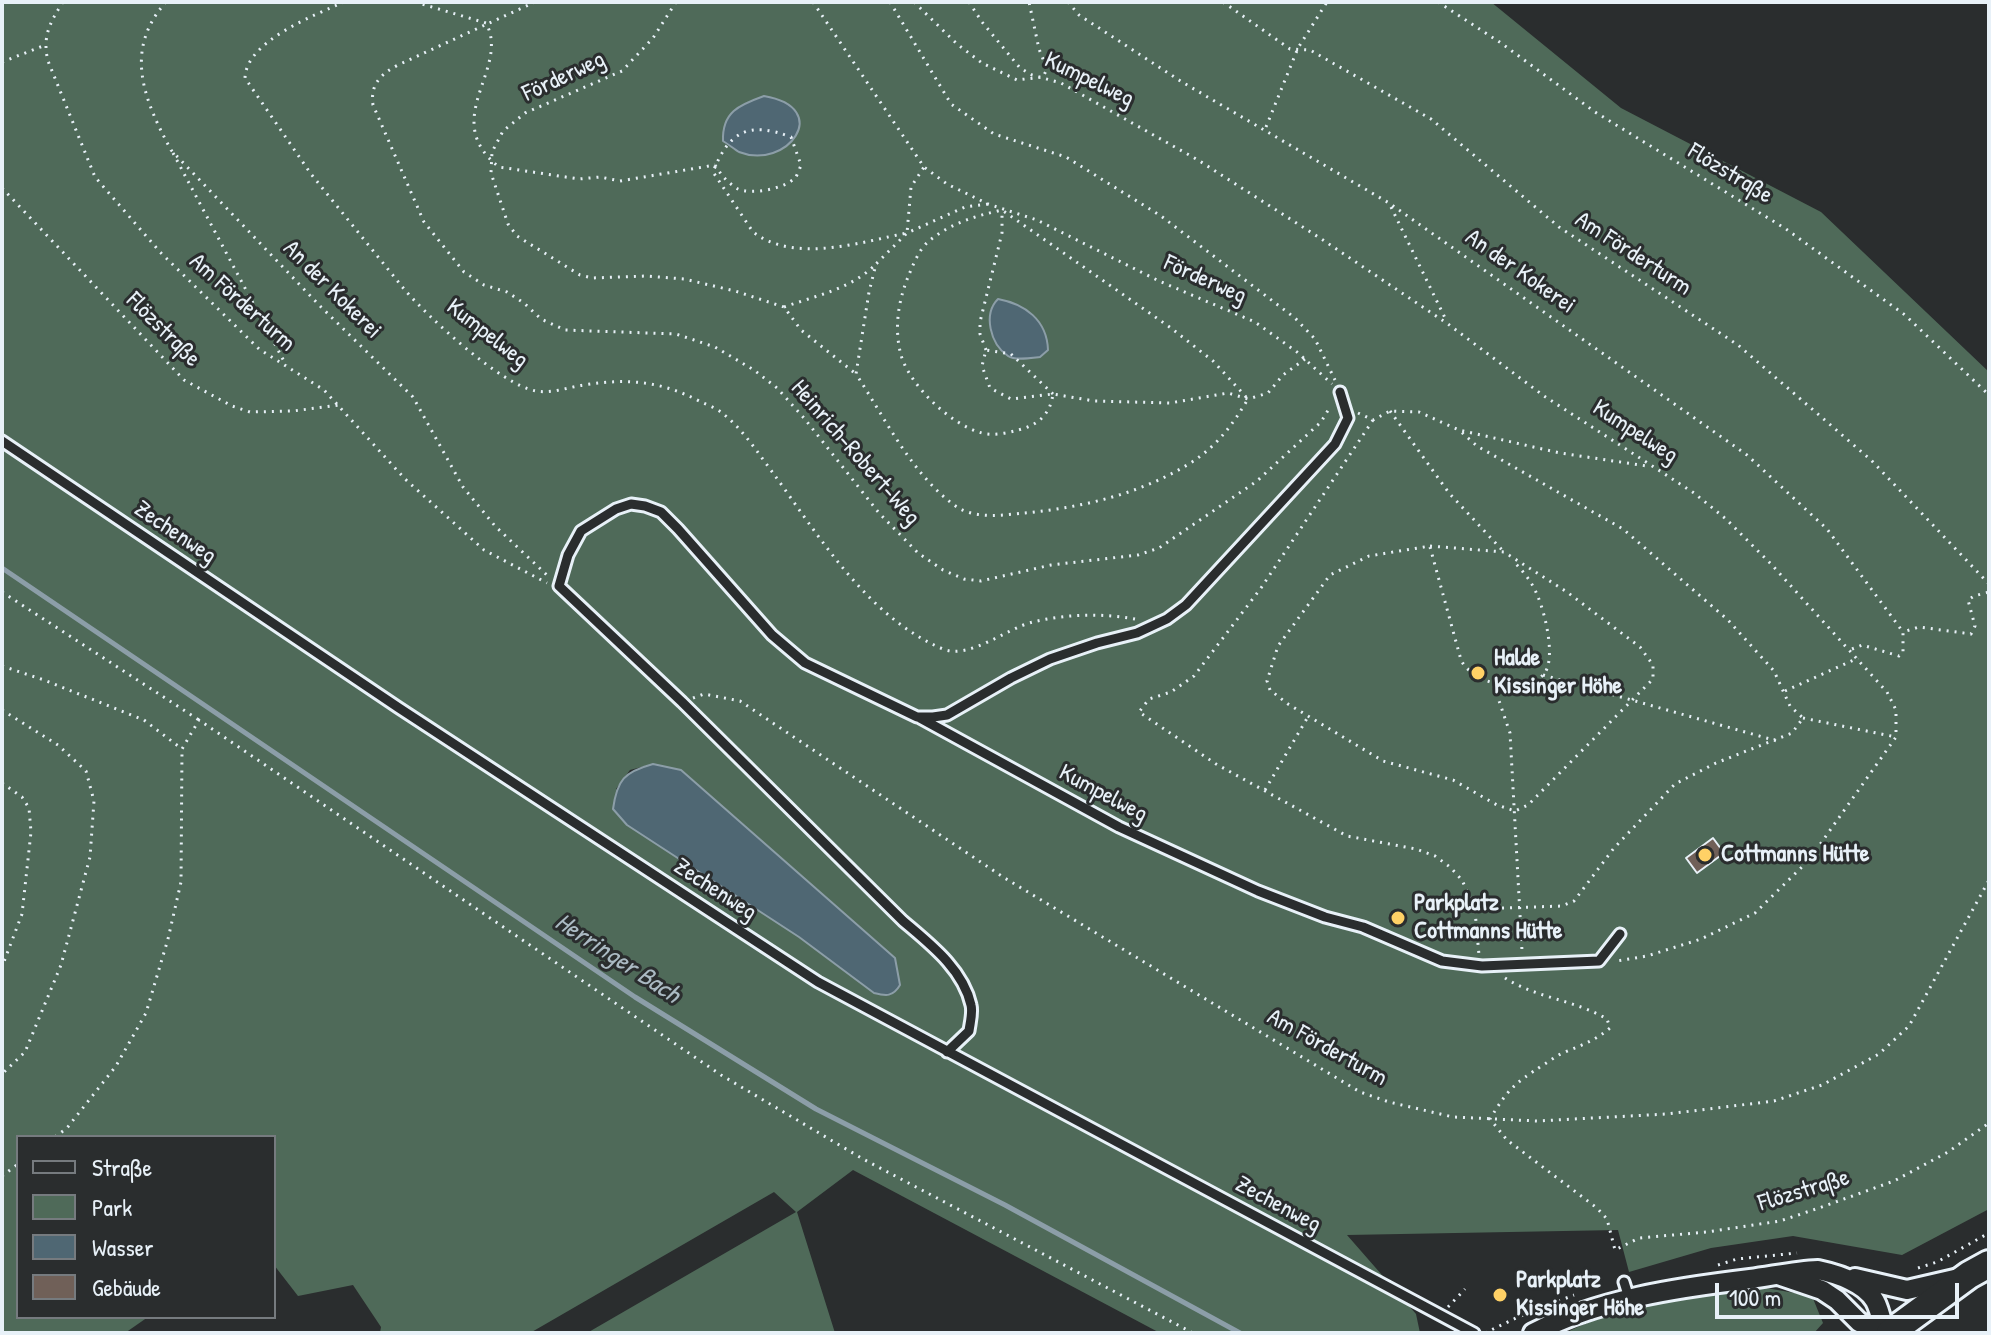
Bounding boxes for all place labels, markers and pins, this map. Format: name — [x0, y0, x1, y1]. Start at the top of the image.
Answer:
place label: Halde Kissinger Höhe — [1494, 645, 1622, 701]
marker: Halde Kissinger Höhe — [1469, 664, 1487, 682]
place label: Cottmanns Hütte — [1721, 841, 1869, 869]
marker: Cottmanns Hütte — [1696, 846, 1714, 864]
place label: Parkplatz Cottmanns Hütte — [1414, 890, 1562, 946]
marker: Parkplatz Cottmanns Hütte — [1389, 909, 1407, 927]
place label: Parkplatz Kissinger Höhe — [1516, 1267, 1644, 1323]
marker: Parkplatz Kissinger Höhe — [1491, 1286, 1509, 1304]

